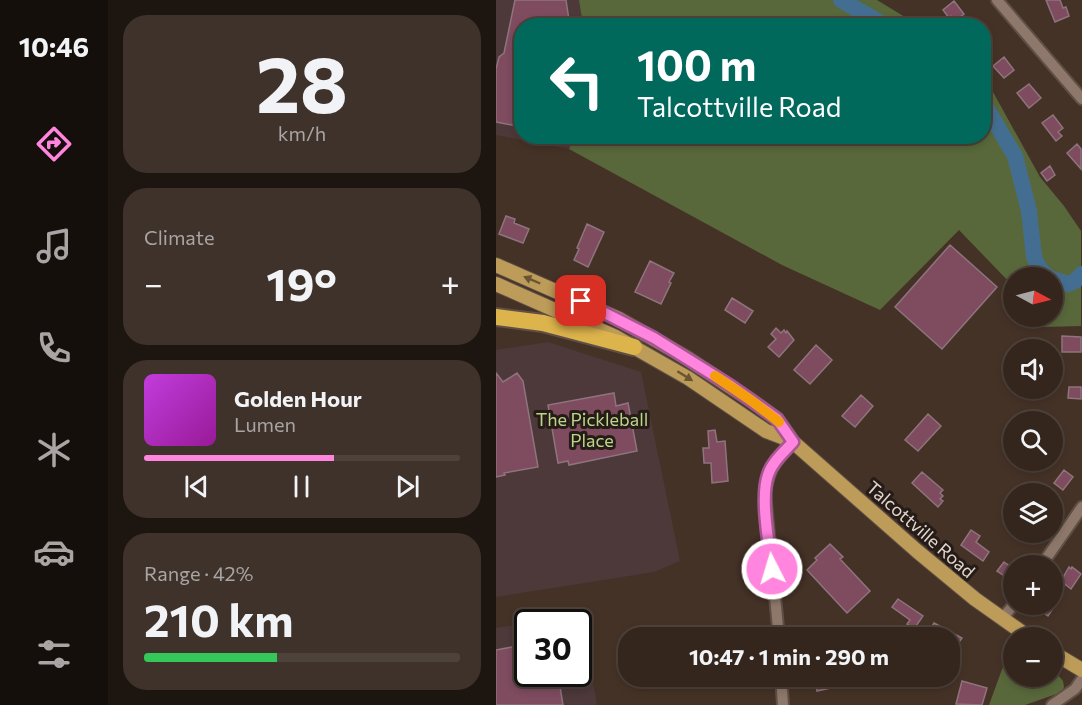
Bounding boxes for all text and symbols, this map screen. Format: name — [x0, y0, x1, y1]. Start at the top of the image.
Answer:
text: 10:46 — [19, 30, 89, 63]
text: 28 — [256, 34, 348, 129]
text: 100 m — [637, 38, 757, 90]
icon: left — [538, 42, 616, 120]
text: Talcottville Road — [637, 90, 841, 123]
text: km/h — [278, 121, 326, 145]
icon: directions — [33, 123, 75, 165]
icon: music — [33, 225, 75, 267]
text: Climate — [144, 225, 214, 249]
text: 19° — [266, 255, 337, 310]
text: − — [144, 262, 163, 303]
text: + — [441, 262, 460, 303]
north arrow — [1003, 267, 1063, 327]
map controls — [1003, 267, 1063, 687]
one-way arrow — [523, 275, 541, 284]
pin — [555, 275, 606, 326]
icon: arrive — [564, 284, 597, 317]
icon: phone — [33, 327, 75, 369]
button: sound — [1003, 339, 1063, 399]
one-way arrow — [677, 371, 693, 382]
text: Golden Hour — [234, 385, 362, 412]
park label: The Pickleball Place — [536, 408, 648, 451]
button: search — [1003, 411, 1063, 471]
text: Lumen — [234, 412, 296, 436]
icon: climate — [33, 429, 75, 471]
icon: previous — [180, 470, 213, 503]
icon: pause — [285, 470, 318, 503]
icon: next — [391, 470, 424, 503]
street label: Talcottville Road — [862, 476, 980, 582]
button: layers — [1003, 483, 1063, 543]
icon: car — [33, 531, 75, 573]
position arrow — [740, 537, 804, 601]
button: + — [1003, 555, 1063, 615]
text: Range · 42% — [144, 561, 253, 585]
text: 210 km — [144, 591, 294, 646]
speed limit sign: 30 — [514, 609, 592, 687]
button: − — [1003, 627, 1063, 687]
icon: filters — [33, 633, 75, 675]
text: 10:47 · 1 min · 290 m — [689, 643, 889, 670]

